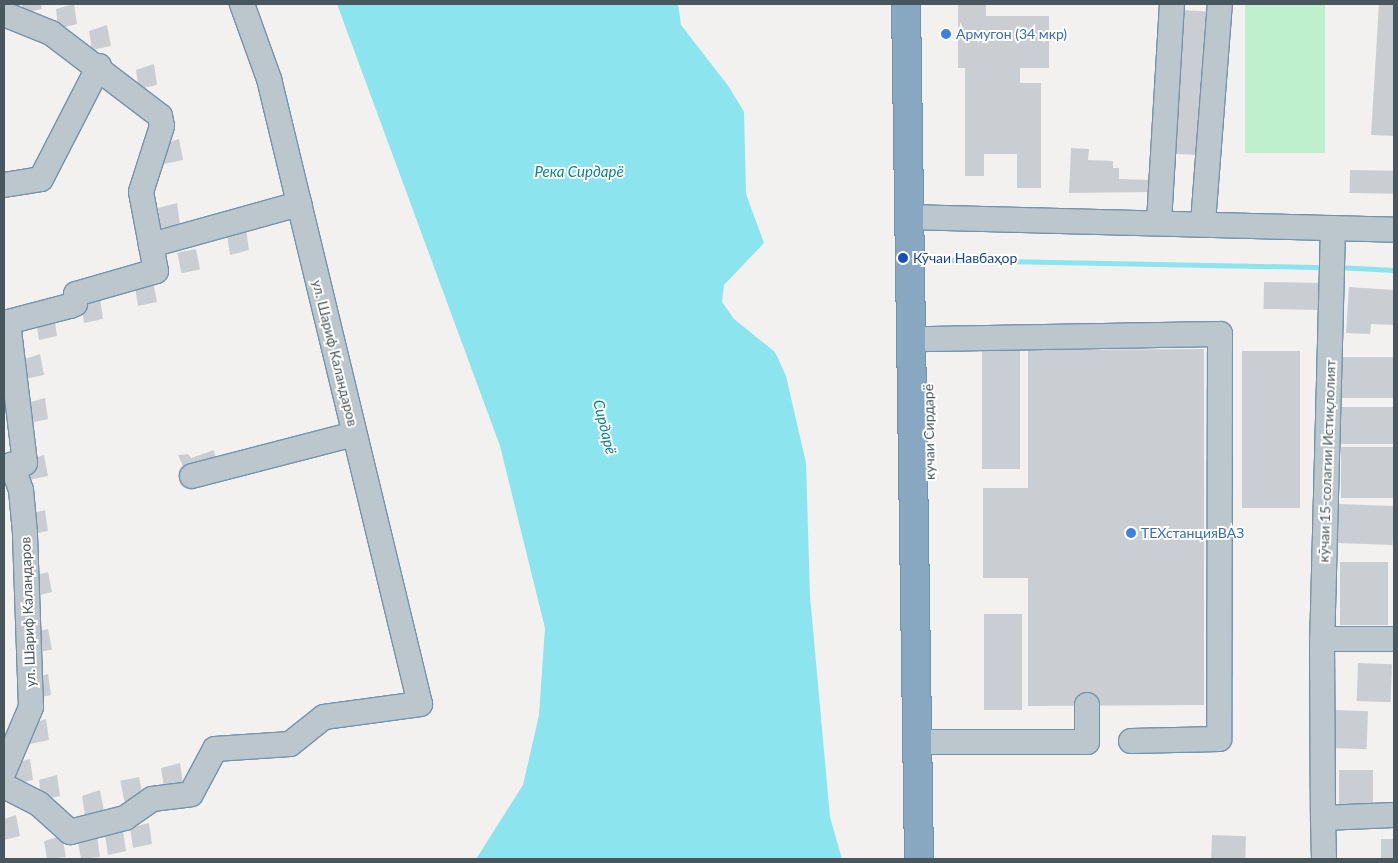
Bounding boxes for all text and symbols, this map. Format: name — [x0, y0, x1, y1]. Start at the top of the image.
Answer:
place label: Армугон (34 мкр) — [956, 26, 1067, 42]
marker: Армугон (34 мкр) — [940, 28, 952, 40]
water label: Река Сирдарё — [534, 163, 624, 181]
place label: Кӯчаи Навбаҳор — [913, 250, 1017, 266]
marker: Кӯчаи Навбаҳор — [897, 252, 909, 264]
street label: ул. Шариф Каландаров — [309, 278, 361, 428]
street label: кӯчаи 15-солагии Истиқлолият — [1315, 359, 1339, 563]
street label: кучаи Сирдарё — [920, 384, 938, 480]
water label: Сирдарё — [590, 398, 620, 456]
place label: ТЕХстанцияВАЗ — [1141, 525, 1244, 541]
marker: ТЕХстанцияВАЗ — [1125, 527, 1137, 539]
street label: ул. Шариф Каландаров — [17, 537, 39, 687]

